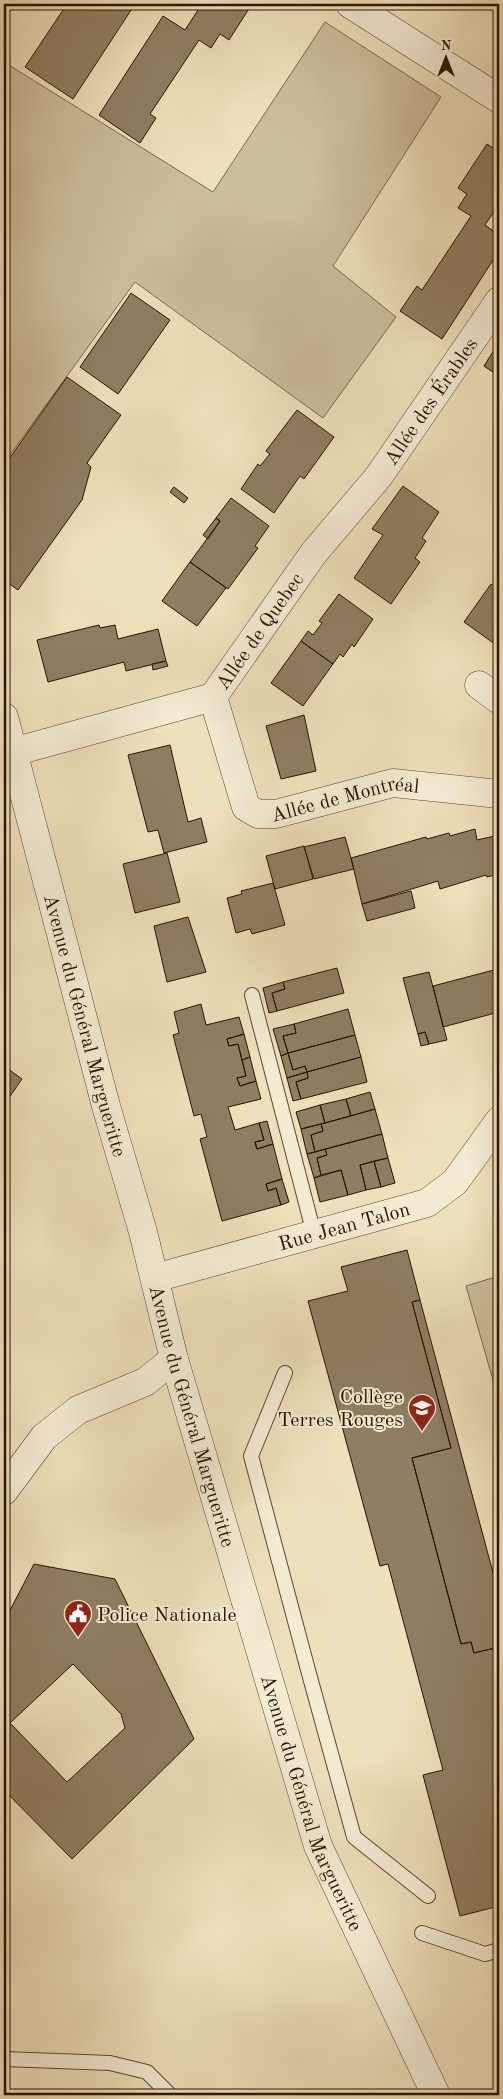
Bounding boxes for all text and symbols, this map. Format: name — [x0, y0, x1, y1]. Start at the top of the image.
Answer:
north arrow — [420, 32, 470, 82]
text: N — [441, 39, 452, 53]
street label: Allée des Érables — [382, 335, 483, 469]
street label: Allée de Quebec — [213, 570, 309, 694]
street label: Allée de Montréal — [269, 775, 420, 827]
street label: Avenue du Général Margueritte — [39, 892, 128, 1160]
street label: Rue Jean Talon — [277, 1200, 413, 1255]
street label: Avenue du Général Margueritte — [144, 1284, 237, 1550]
place label: Collège Terres Rouges — [277, 1388, 403, 1431]
school or university icon: Collège Terres Rouges — [407, 1393, 437, 1432]
public building icon: Police Nationale — [63, 1599, 93, 1638]
place label: Police Nationale — [97, 1606, 237, 1626]
street label: Avenue du Général Margueritte — [256, 1673, 365, 1935]

